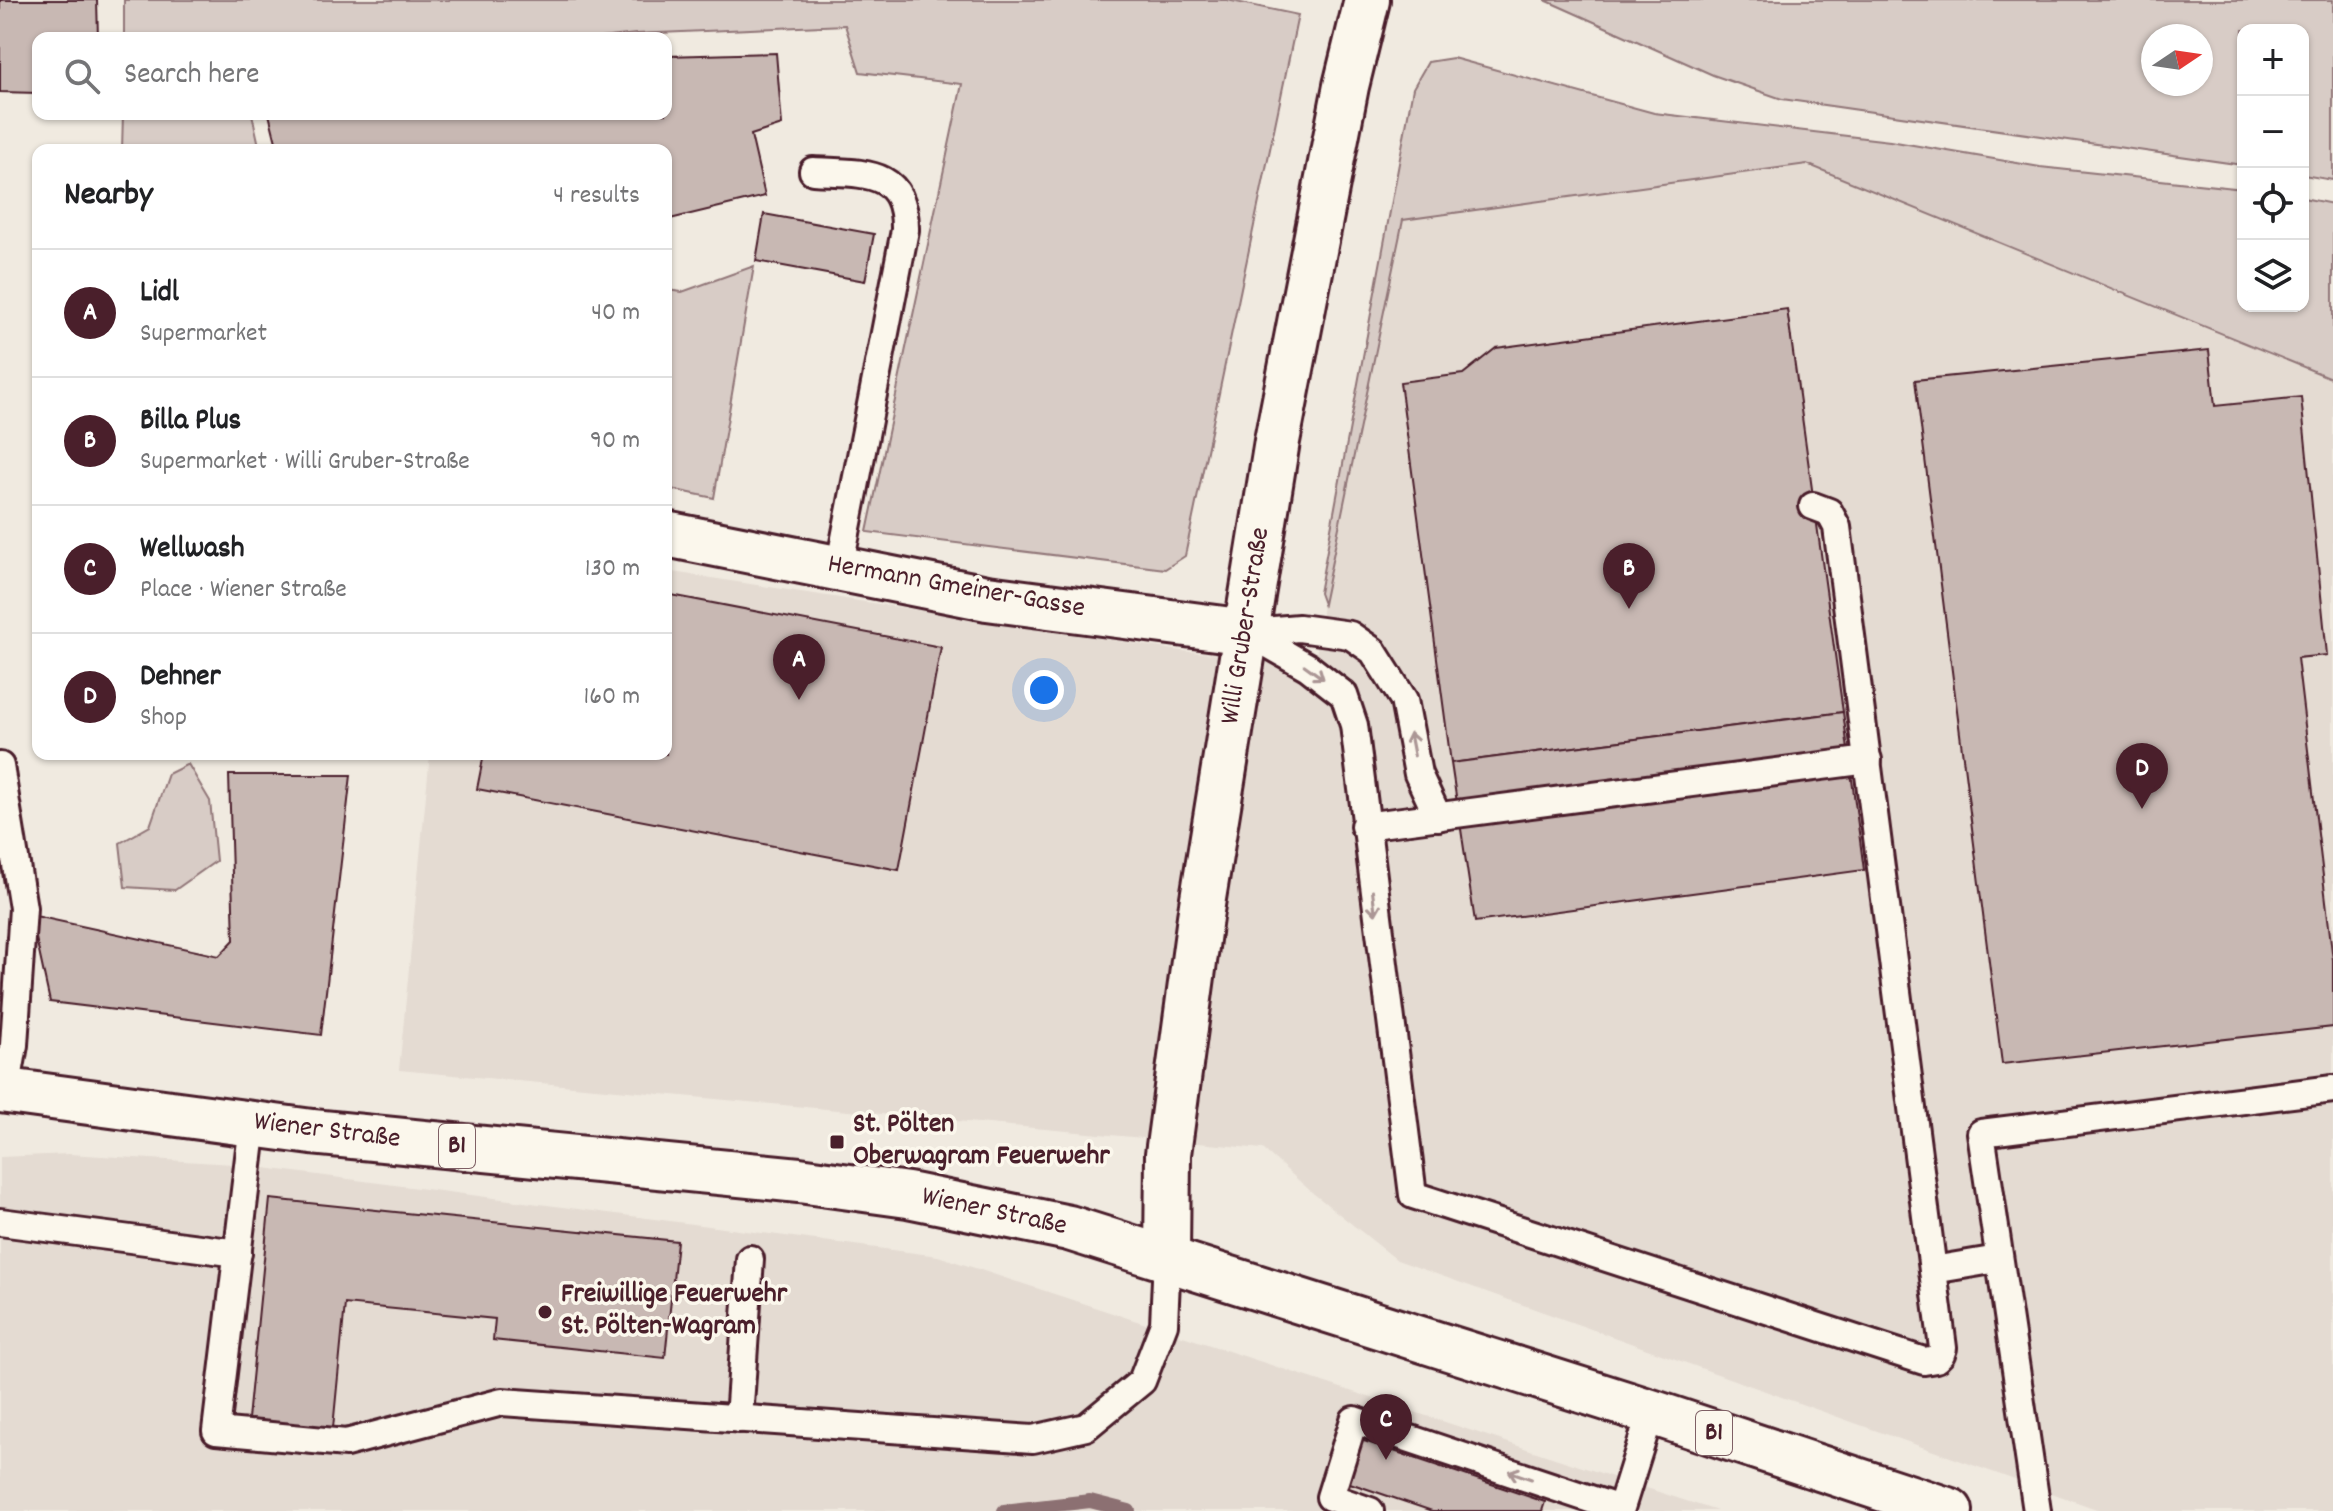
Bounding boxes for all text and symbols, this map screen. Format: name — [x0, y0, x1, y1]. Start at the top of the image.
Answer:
north arrow — [2141, 24, 2213, 96]
map controls — [2237, 24, 2309, 312]
button: + — [2237, 24, 2309, 96]
search box — [32, 32, 672, 120]
icon: search — [60, 54, 104, 98]
text: Search here — [124, 55, 260, 98]
button: − — [2237, 96, 2309, 168]
button: locate — [2237, 168, 2309, 240]
text: Nearby — [64, 172, 153, 221]
text: 4 results — [553, 178, 640, 215]
button: layers — [2237, 240, 2309, 312]
text: Lidl — [140, 273, 179, 316]
text: A — [83, 295, 97, 332]
text: 40 m — [591, 295, 640, 332]
text: Supermarket — [140, 316, 267, 353]
text: Billa Plus — [140, 401, 241, 444]
text: B — [84, 423, 96, 460]
text: 90 m — [590, 423, 640, 460]
text: Supermarket · Willi Gruber-Straße — [140, 444, 470, 481]
street label: Willi Gruber-Straße — [1212, 525, 1282, 727]
text: Wellwash — [140, 529, 244, 572]
pin: B — [1603, 543, 1655, 609]
street label: Hermann Gmeiner-Gasse — [824, 546, 1088, 630]
text: C — [84, 551, 96, 588]
text: 130 m — [585, 551, 640, 588]
text: Place · Wiener Straße — [140, 572, 347, 609]
pin: A — [773, 634, 825, 700]
text: Dehner — [140, 657, 221, 700]
one-way arrow — [1303, 663, 1324, 680]
your location — [1024, 670, 1064, 710]
text: D — [83, 679, 97, 716]
text: 160 m — [584, 679, 640, 716]
text: Shop — [140, 700, 187, 737]
one-way arrow — [1404, 731, 1419, 757]
pin: D — [2116, 743, 2168, 809]
one-way arrow — [1367, 889, 1382, 916]
street label: Wiener Straße — [251, 1103, 403, 1161]
place label: St. Pölten Oberwagram Feuerwehr — [853, 1106, 1110, 1178]
road number: B1 — [439, 1124, 475, 1168]
marker: St. Pölten Oberwagram Feuerwehr — [828, 1133, 846, 1151]
street label: Wiener Straße — [918, 1178, 1070, 1248]
place label: Freiwillige Feuerwehr St. Pölten-Wagram — [561, 1276, 788, 1348]
marker: Freiwillige Feuerwehr St. Pölten-Wagram — [536, 1303, 554, 1321]
pin: C — [1360, 1394, 1412, 1460]
road number: B1 — [1696, 1411, 1732, 1455]
one-way arrow — [1508, 1467, 1533, 1482]

